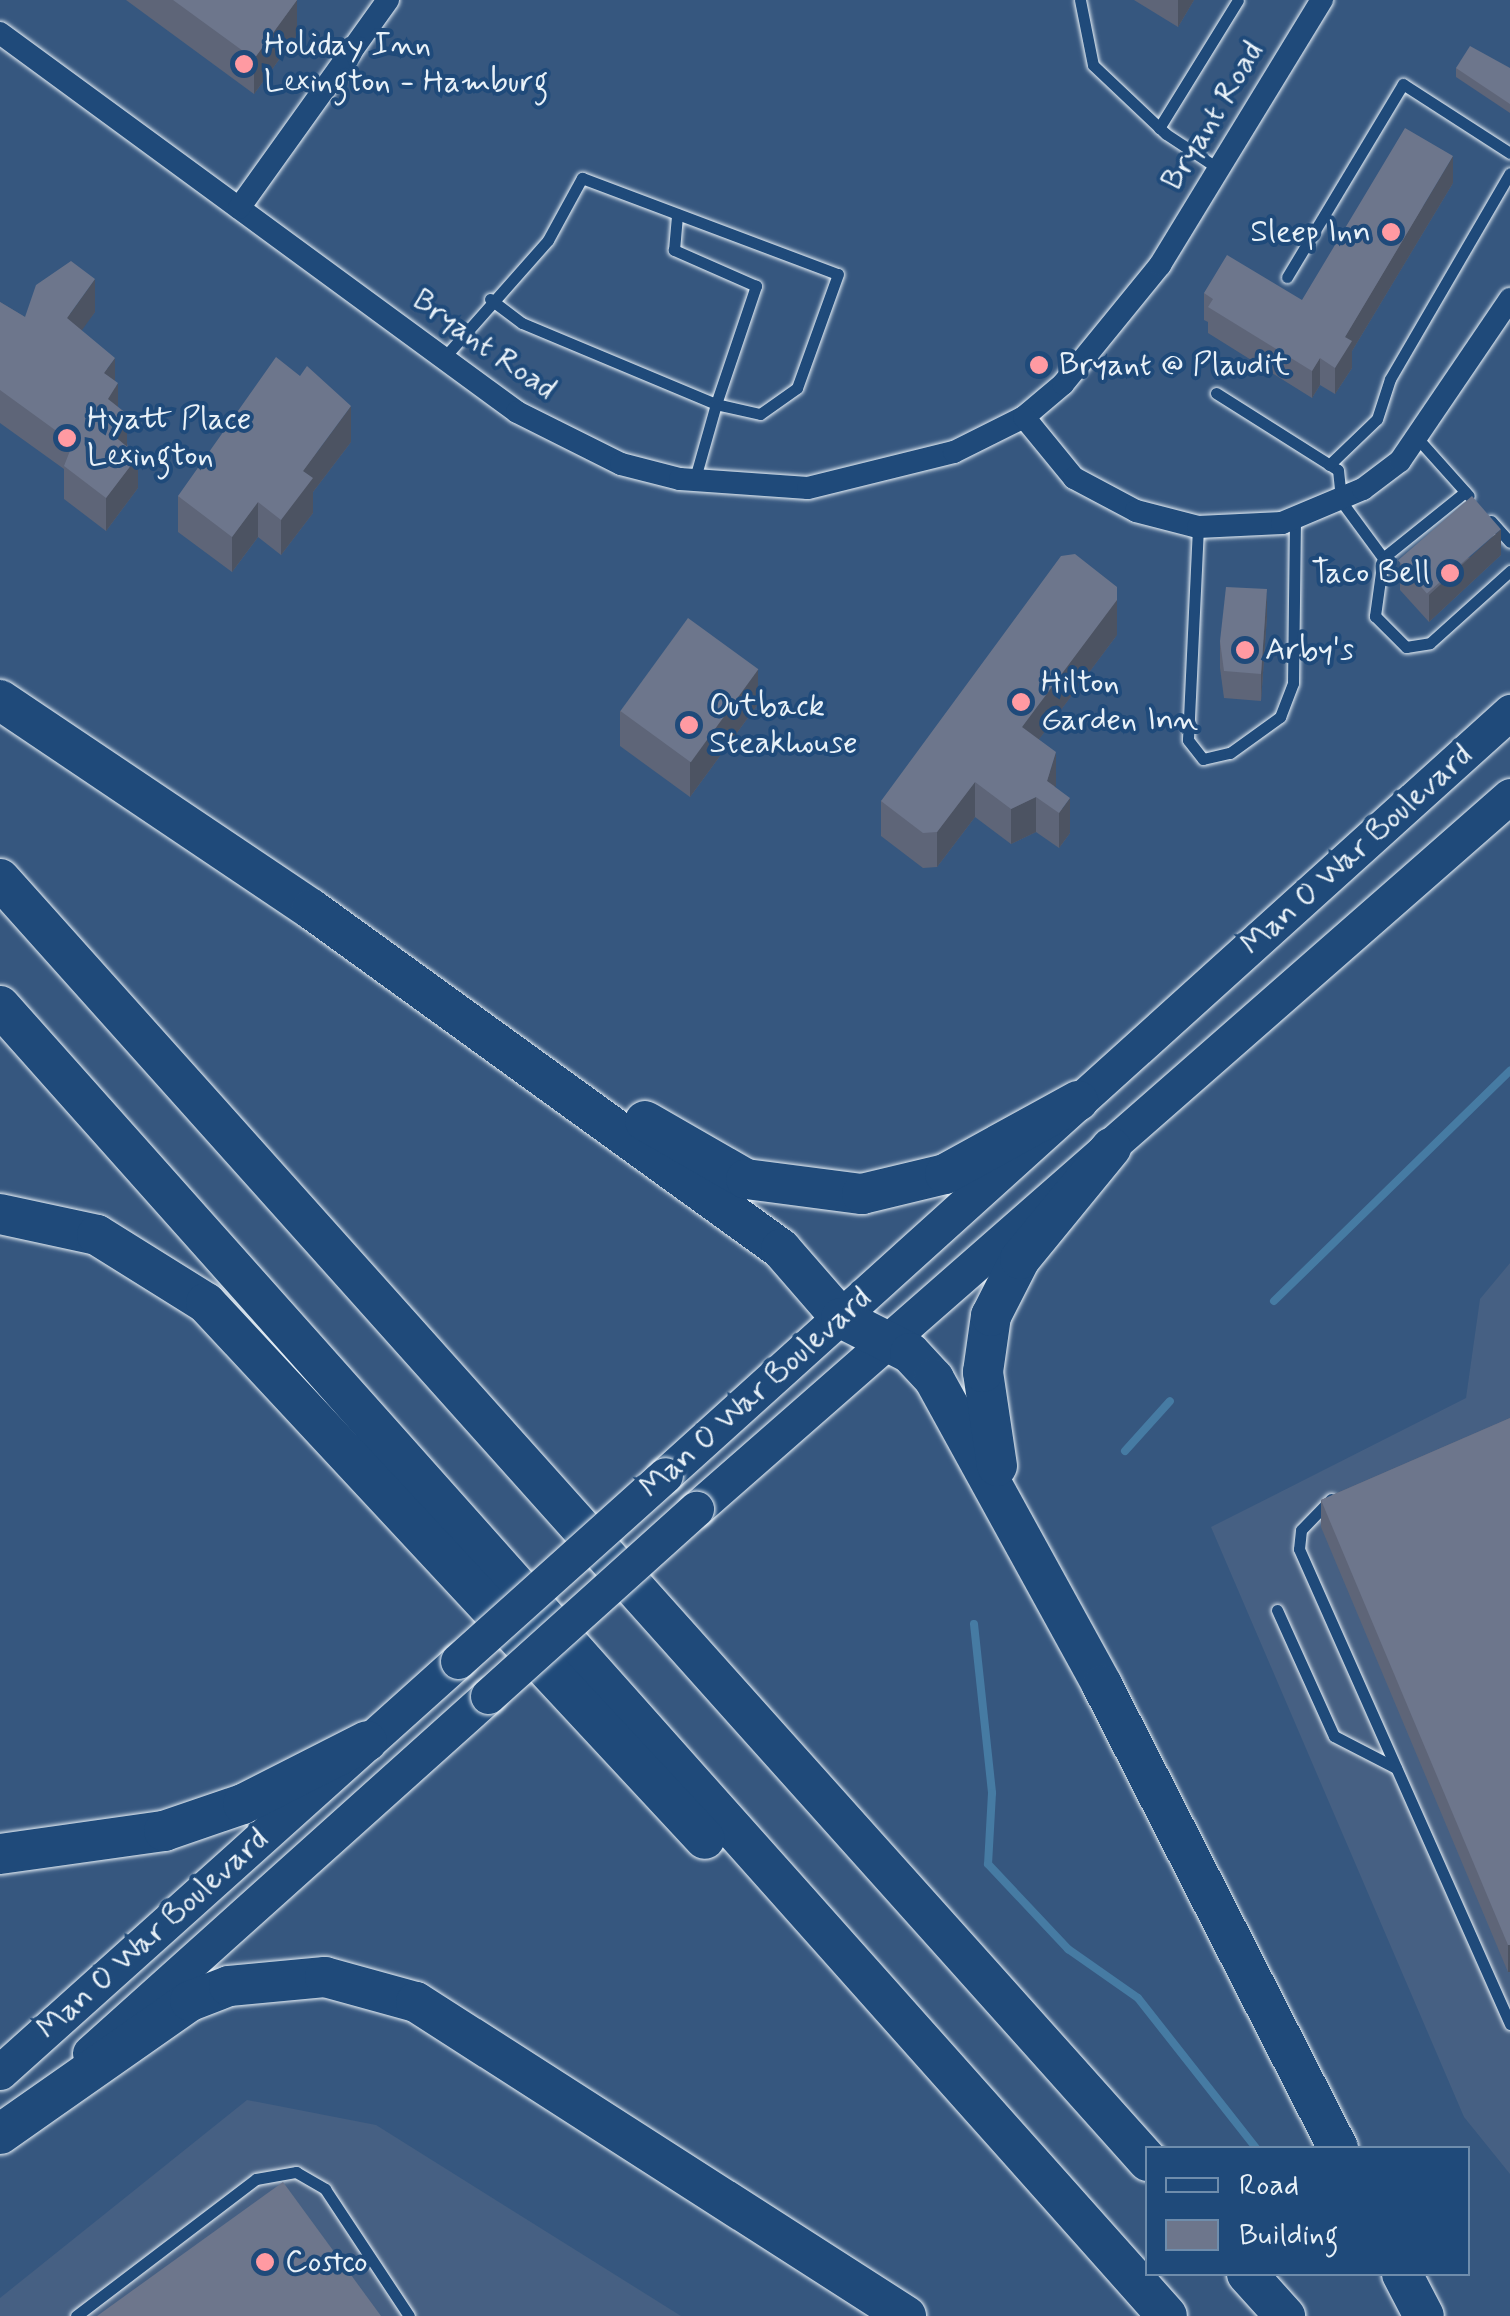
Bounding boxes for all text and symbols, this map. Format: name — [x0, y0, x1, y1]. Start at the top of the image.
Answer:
place label: Holiday Inn Lexington - Hamburg — [264, 27, 548, 102]
street label: Bryant Road — [1154, 35, 1272, 197]
marker: Holiday Inn Lexington - Hamburg — [233, 53, 255, 75]
place label: Sleep Inn — [1243, 213, 1371, 251]
marker: Sleep Inn — [1380, 221, 1402, 243]
street label: Bryant Road — [405, 282, 563, 408]
place label: Bryant @ Plaudit — [1059, 346, 1290, 384]
marker: Bryant @ Plaudit — [1028, 354, 1050, 376]
place label: Hyatt Place Lexington — [87, 401, 251, 476]
marker: Hyatt Place Lexington — [56, 427, 78, 449]
place label: Taco Bell — [1313, 554, 1430, 592]
marker: Taco Bell — [1439, 562, 1461, 584]
place label: Arby's — [1265, 631, 1354, 669]
marker: Arby's — [1234, 639, 1256, 661]
place label: Hilton Garden Inn — [1041, 665, 1197, 740]
place label: Outback Steakhouse — [709, 688, 858, 763]
marker: Hilton Garden Inn — [1010, 691, 1032, 713]
marker: Outback Steakhouse — [678, 714, 700, 736]
street label: Man O War Boulevard — [1234, 737, 1480, 963]
street label: Man O War Boulevard — [633, 1280, 879, 1506]
street label: Man O War Boulevard — [30, 1821, 276, 2047]
legend — [1145, 2146, 1470, 2276]
text: Road — [1239, 2166, 1299, 2205]
text: Building — [1239, 2216, 1338, 2255]
place label: Costco — [285, 2243, 368, 2281]
marker: Costco — [254, 2251, 276, 2273]

